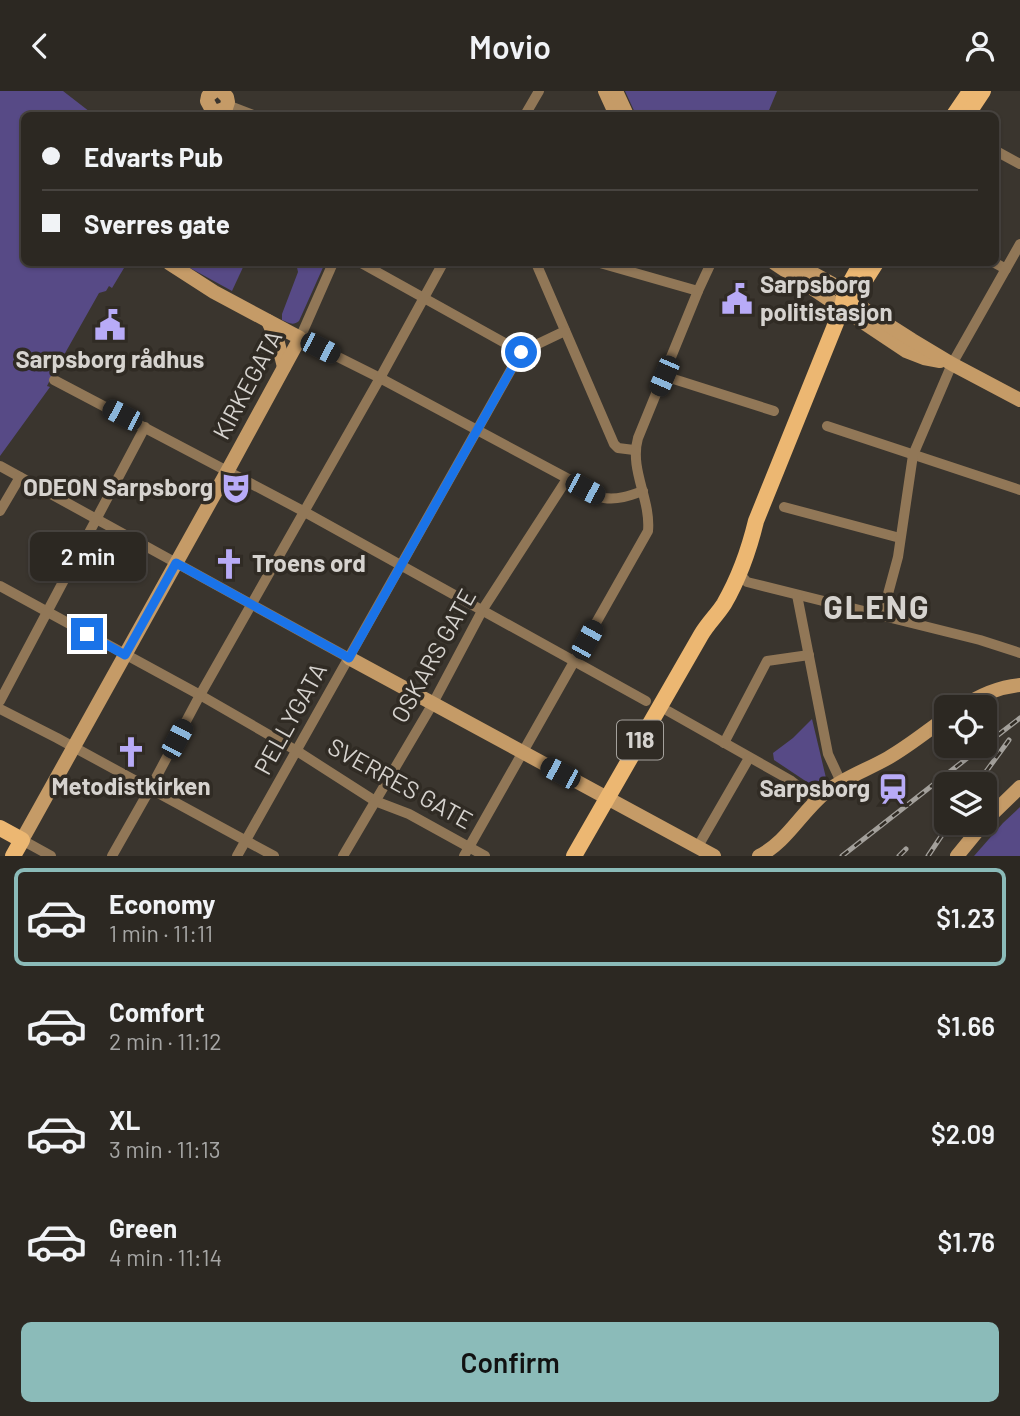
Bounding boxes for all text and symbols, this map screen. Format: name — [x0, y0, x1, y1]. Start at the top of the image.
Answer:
icon: back — [21, 27, 59, 65]
text: Movio — [469, 27, 551, 65]
icon: person — [961, 27, 999, 65]
text: Edvarts Pub — [84, 141, 223, 172]
text: Sverres gate — [84, 208, 230, 239]
place label: Sarpsborg politistasjon — [760, 269, 893, 326]
public building icon: Sarpsborg politistasjon — [720, 282, 754, 316]
public building icon: Sarpsborg rådhus — [93, 308, 127, 342]
street label: KIRKEGATA — [206, 325, 287, 444]
car — [297, 329, 344, 367]
route start — [505, 336, 537, 368]
place label: Sarpsborg rådhus — [16, 344, 204, 373]
car — [647, 353, 682, 399]
car — [99, 396, 146, 434]
car — [562, 470, 609, 508]
theatre icon: ODEON Sarpsborg — [219, 471, 253, 505]
place label: ODEON Sarpsborg — [23, 472, 213, 501]
callout: 2 min — [29, 533, 145, 581]
text: 2 min — [61, 542, 115, 570]
church icon: Troens ord — [212, 547, 246, 581]
place label: Troens ord — [252, 548, 366, 577]
street label: OSKARS GATE — [384, 583, 481, 727]
district label: GLENG — [823, 587, 931, 625]
car — [568, 617, 607, 663]
route end — [71, 618, 103, 650]
street label: PELLYGATA — [247, 657, 332, 779]
map controls — [934, 695, 997, 835]
button: locate — [934, 695, 997, 758]
car — [158, 716, 197, 762]
road number: 118 — [617, 720, 663, 759]
street label: SVERRES GATE — [323, 731, 478, 834]
church icon: Metodistkirken — [114, 735, 148, 769]
car — [537, 754, 584, 792]
place label: Metodistkirken — [51, 771, 211, 800]
station icon: Sarpsborg — [876, 772, 910, 806]
button: layers — [934, 772, 997, 835]
place label: Sarpsborg — [759, 773, 870, 802]
icon: car — [25, 886, 88, 949]
text: Economy — [109, 888, 215, 919]
text: $1.23 — [936, 902, 995, 933]
text: 1 min · 11:11 — [109, 919, 213, 947]
icon: car — [25, 994, 88, 1057]
text: Comfort — [109, 996, 205, 1027]
text: $1.66 — [936, 1010, 995, 1041]
text: 2 min · 11:12 — [109, 1027, 222, 1055]
icon: car — [25, 1102, 88, 1165]
text: XL — [109, 1104, 140, 1135]
text: $2.09 — [931, 1118, 995, 1149]
text: 3 min · 11:13 — [109, 1135, 221, 1163]
icon: car — [25, 1210, 88, 1273]
text: Green — [109, 1212, 177, 1243]
text: $1.76 — [938, 1226, 995, 1257]
text: 4 min · 11:14 — [109, 1243, 222, 1271]
button: Confirm — [21, 1322, 999, 1402]

